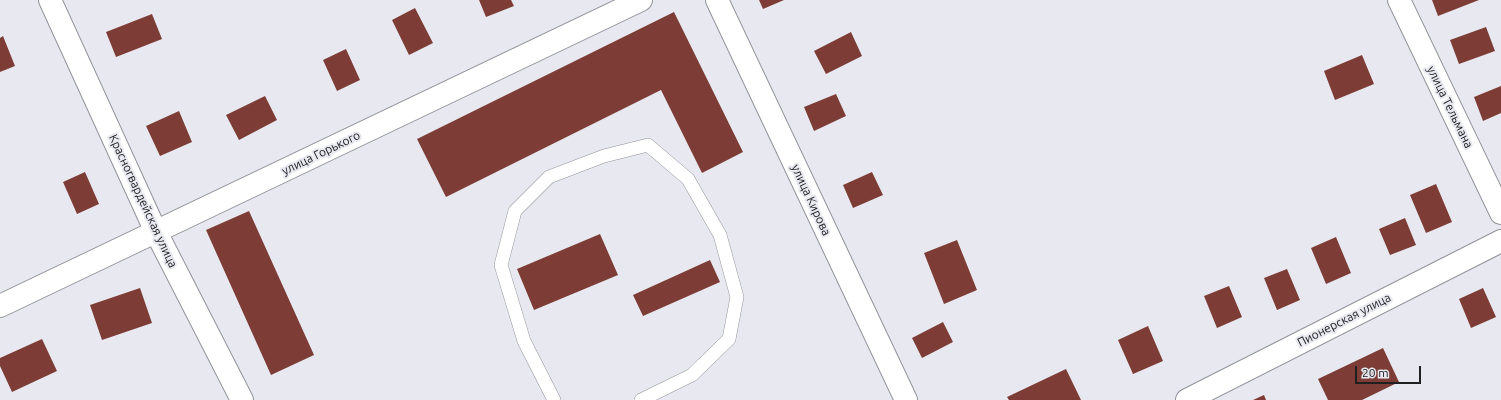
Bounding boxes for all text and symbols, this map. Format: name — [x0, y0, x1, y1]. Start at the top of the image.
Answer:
street label: улица Тельмана — [1424, 64, 1476, 150]
street label: улица Горького — [279, 128, 363, 178]
street label: Красногвардейская улица — [106, 132, 180, 270]
street label: улица Кирова — [788, 162, 834, 238]
street label: Пионерская улица — [1295, 290, 1393, 350]
scale bar — [1357, 358, 1423, 384]
text: 20 m — [1362, 366, 1389, 379]

